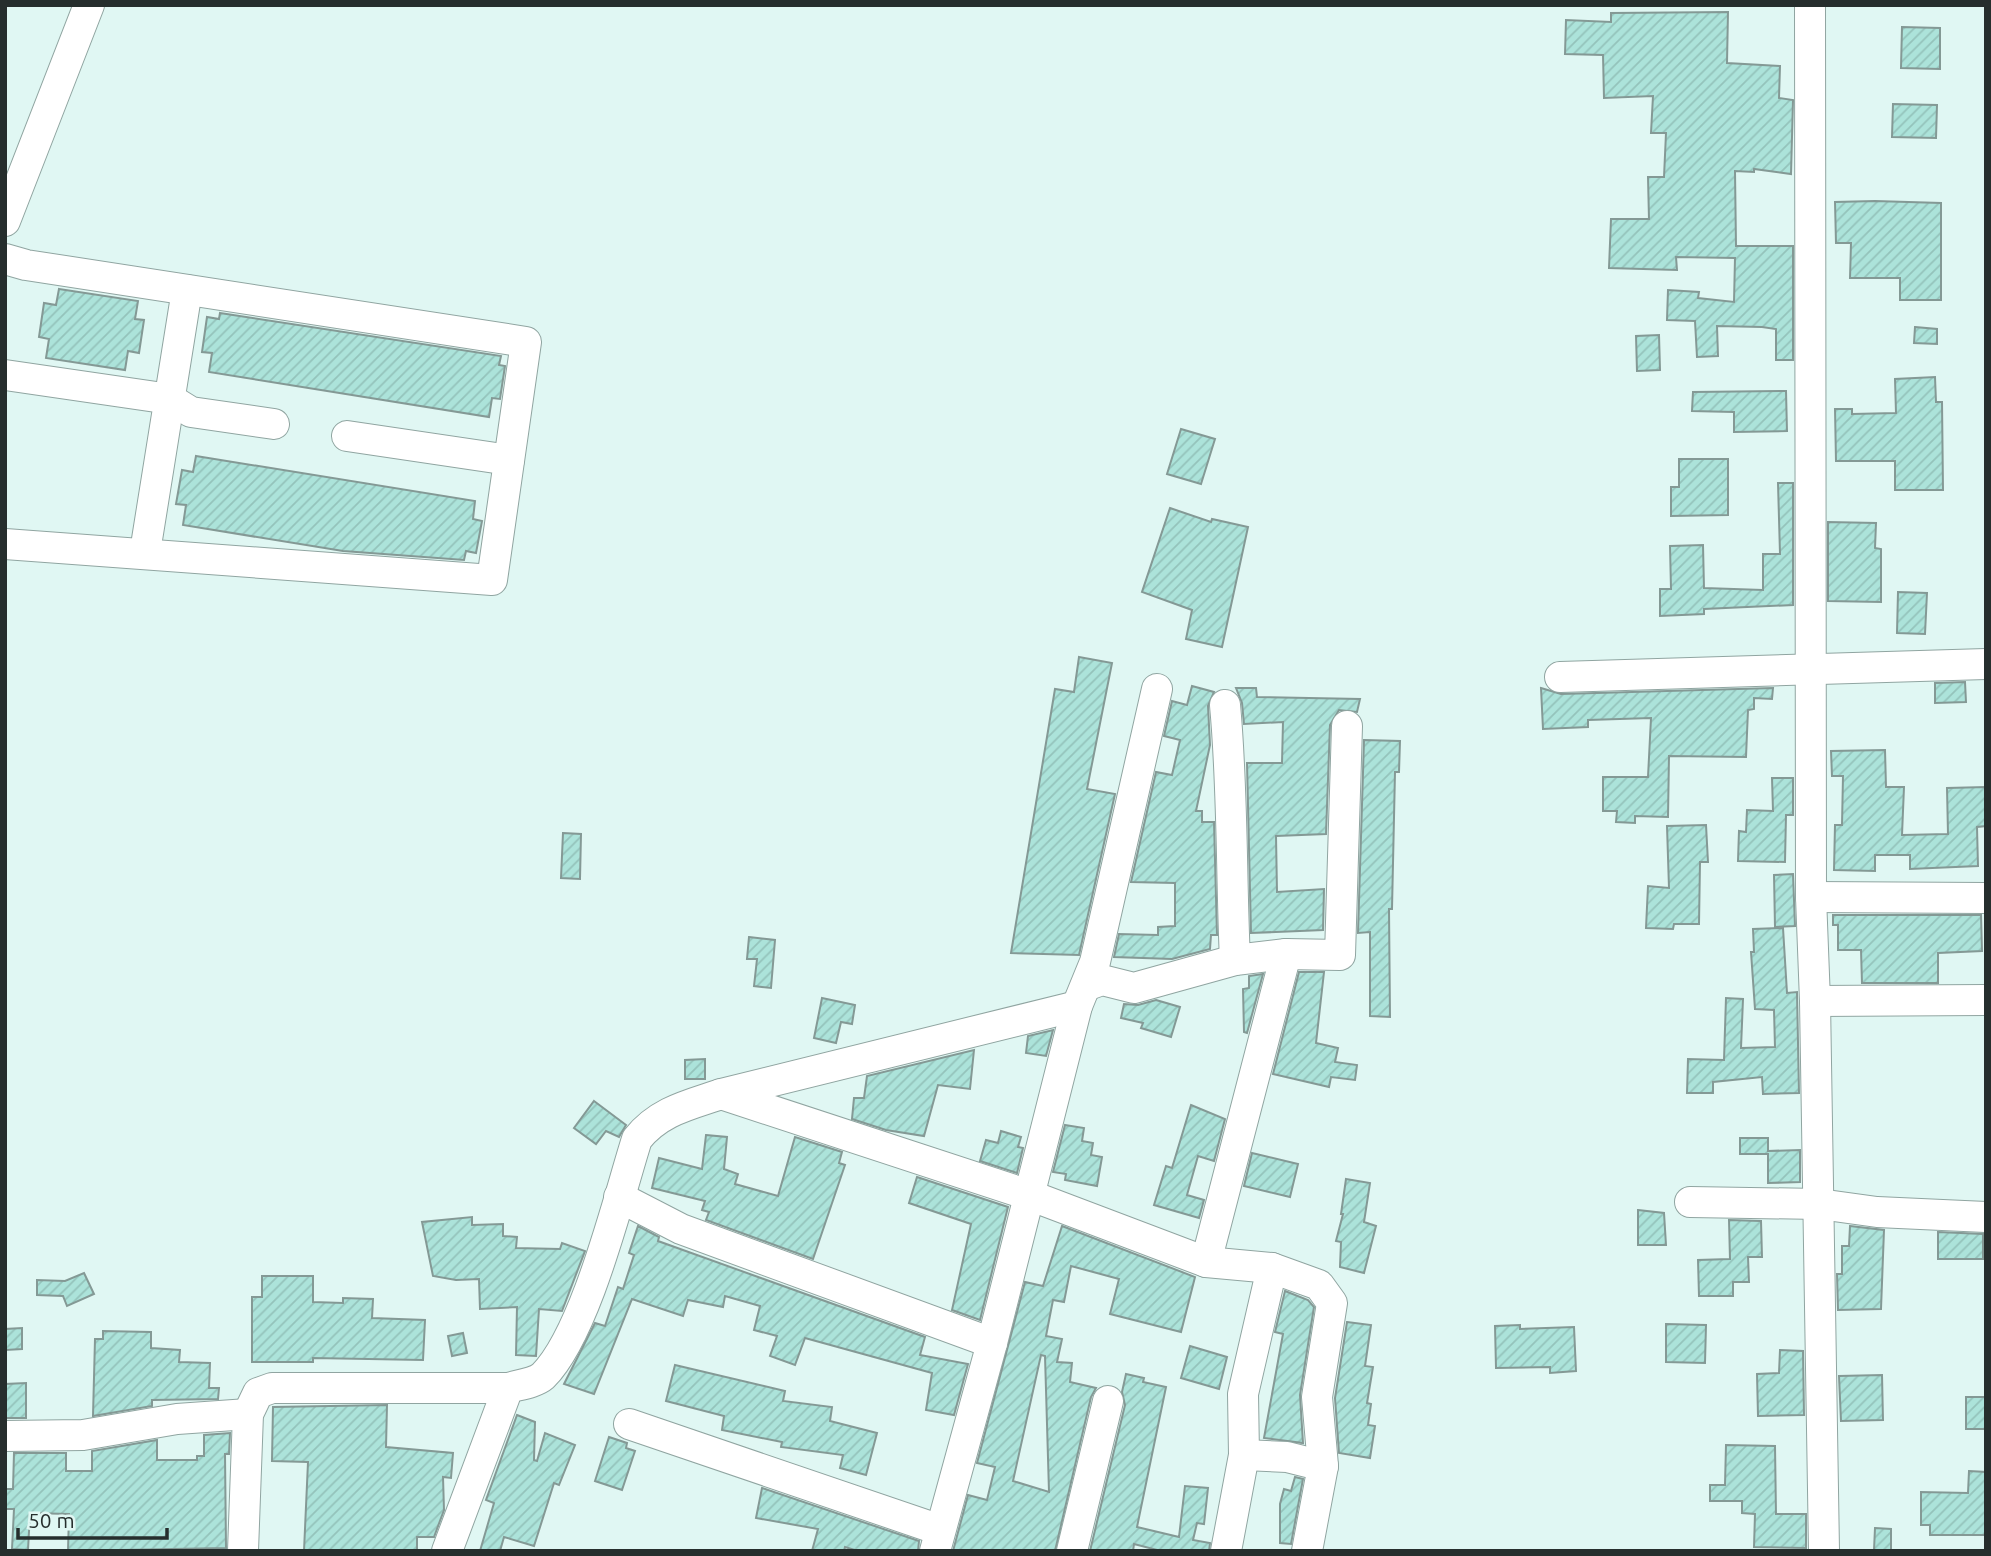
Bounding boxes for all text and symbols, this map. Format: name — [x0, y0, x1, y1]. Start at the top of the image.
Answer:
scale bar — [18, 1496, 166, 1540]
text: 50 m — [28, 1508, 75, 1532]

